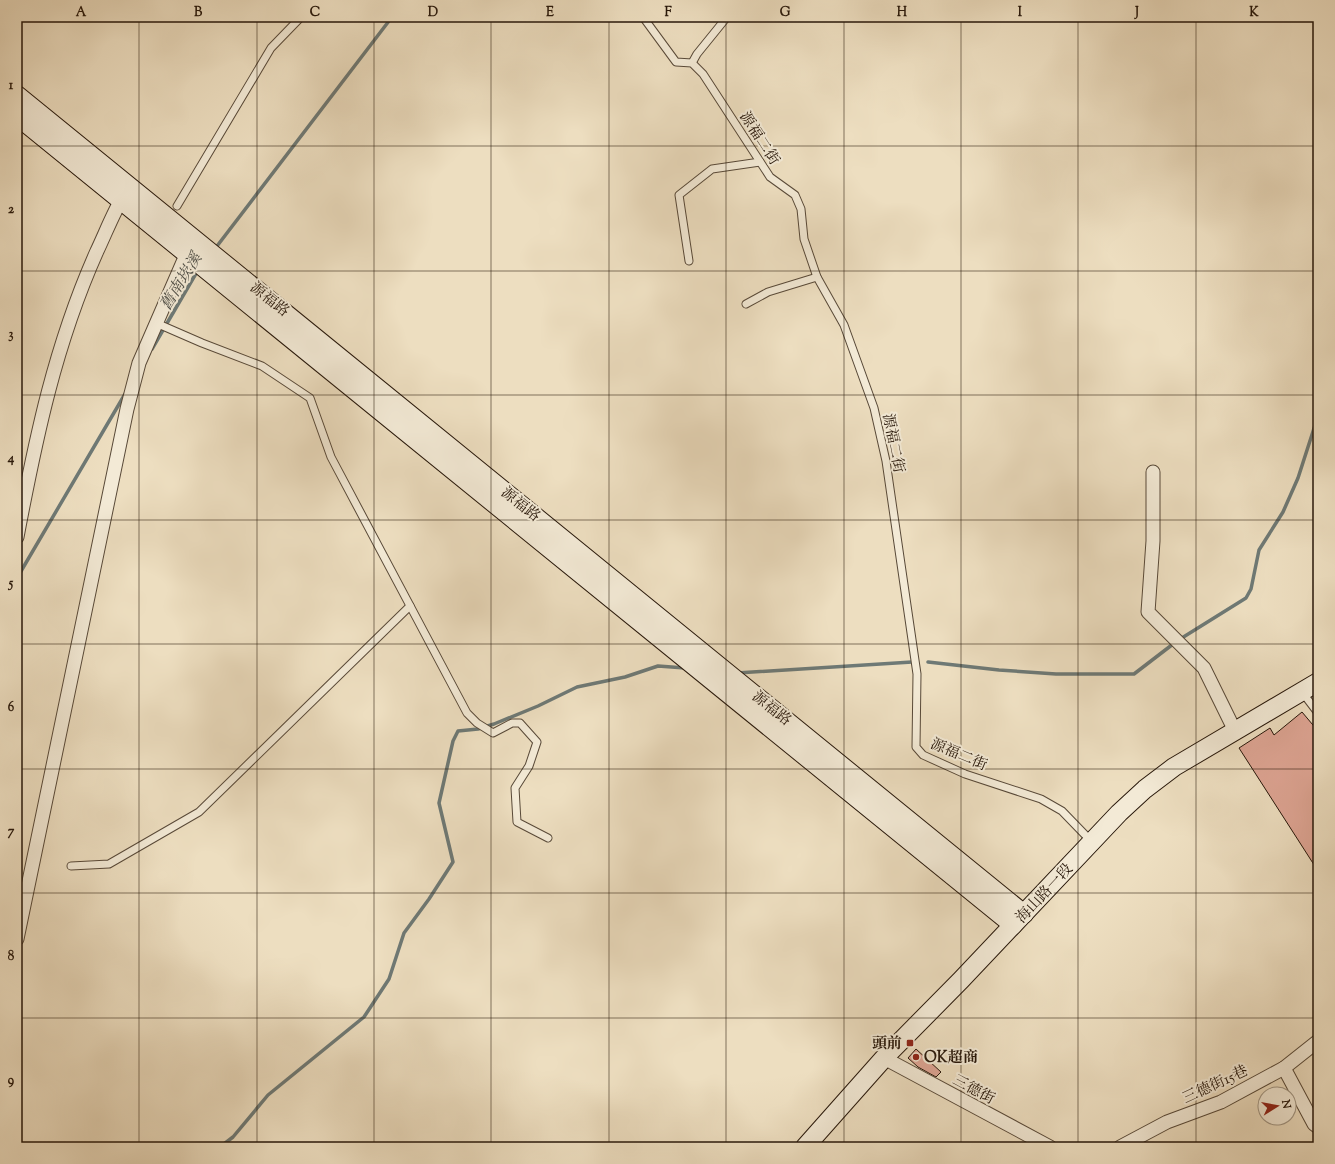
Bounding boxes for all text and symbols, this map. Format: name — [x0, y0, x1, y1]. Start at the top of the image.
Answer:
text: A — [76, 4, 87, 22]
text: B — [194, 4, 203, 22]
text: C — [310, 4, 320, 22]
text: D — [428, 4, 438, 22]
text: E — [546, 4, 554, 22]
text: F — [664, 4, 672, 22]
text: G — [780, 4, 791, 22]
text: H — [897, 4, 908, 22]
text: I — [1018, 4, 1023, 22]
text: J — [1134, 4, 1139, 22]
text: K — [1249, 4, 1259, 22]
text: 1 — [9, 77, 14, 95]
street label: 源福二街 — [734, 108, 784, 170]
text: 2 — [8, 201, 15, 219]
water label: 舊南崁溪 — [155, 247, 210, 316]
street label: 源福路 — [245, 278, 293, 322]
text: 3 — [8, 326, 14, 344]
street label: 源福二街 — [876, 412, 909, 475]
text: 4 — [7, 450, 15, 468]
street label: 源福路 — [496, 483, 544, 527]
text: 5 — [8, 575, 14, 593]
street label: 源福路 — [747, 687, 795, 731]
text: 6 — [8, 699, 15, 717]
street label: 源福二街 — [927, 734, 990, 777]
text: 7 — [8, 823, 15, 841]
street label: 海山路一段 — [1012, 859, 1078, 929]
text: 8 — [8, 948, 15, 966]
place label: 頭前 — [872, 1034, 902, 1055]
marker: 頭前 — [905, 1038, 915, 1048]
place label: OK超商 — [924, 1048, 978, 1069]
marker: OK超商 — [911, 1052, 921, 1062]
street label: 三德街15巷 — [1179, 1061, 1252, 1110]
street label: 三德街 — [948, 1070, 998, 1110]
text: 9 — [8, 1072, 15, 1090]
north arrow — [1257, 1086, 1297, 1126]
text: N — [1277, 1097, 1295, 1110]

